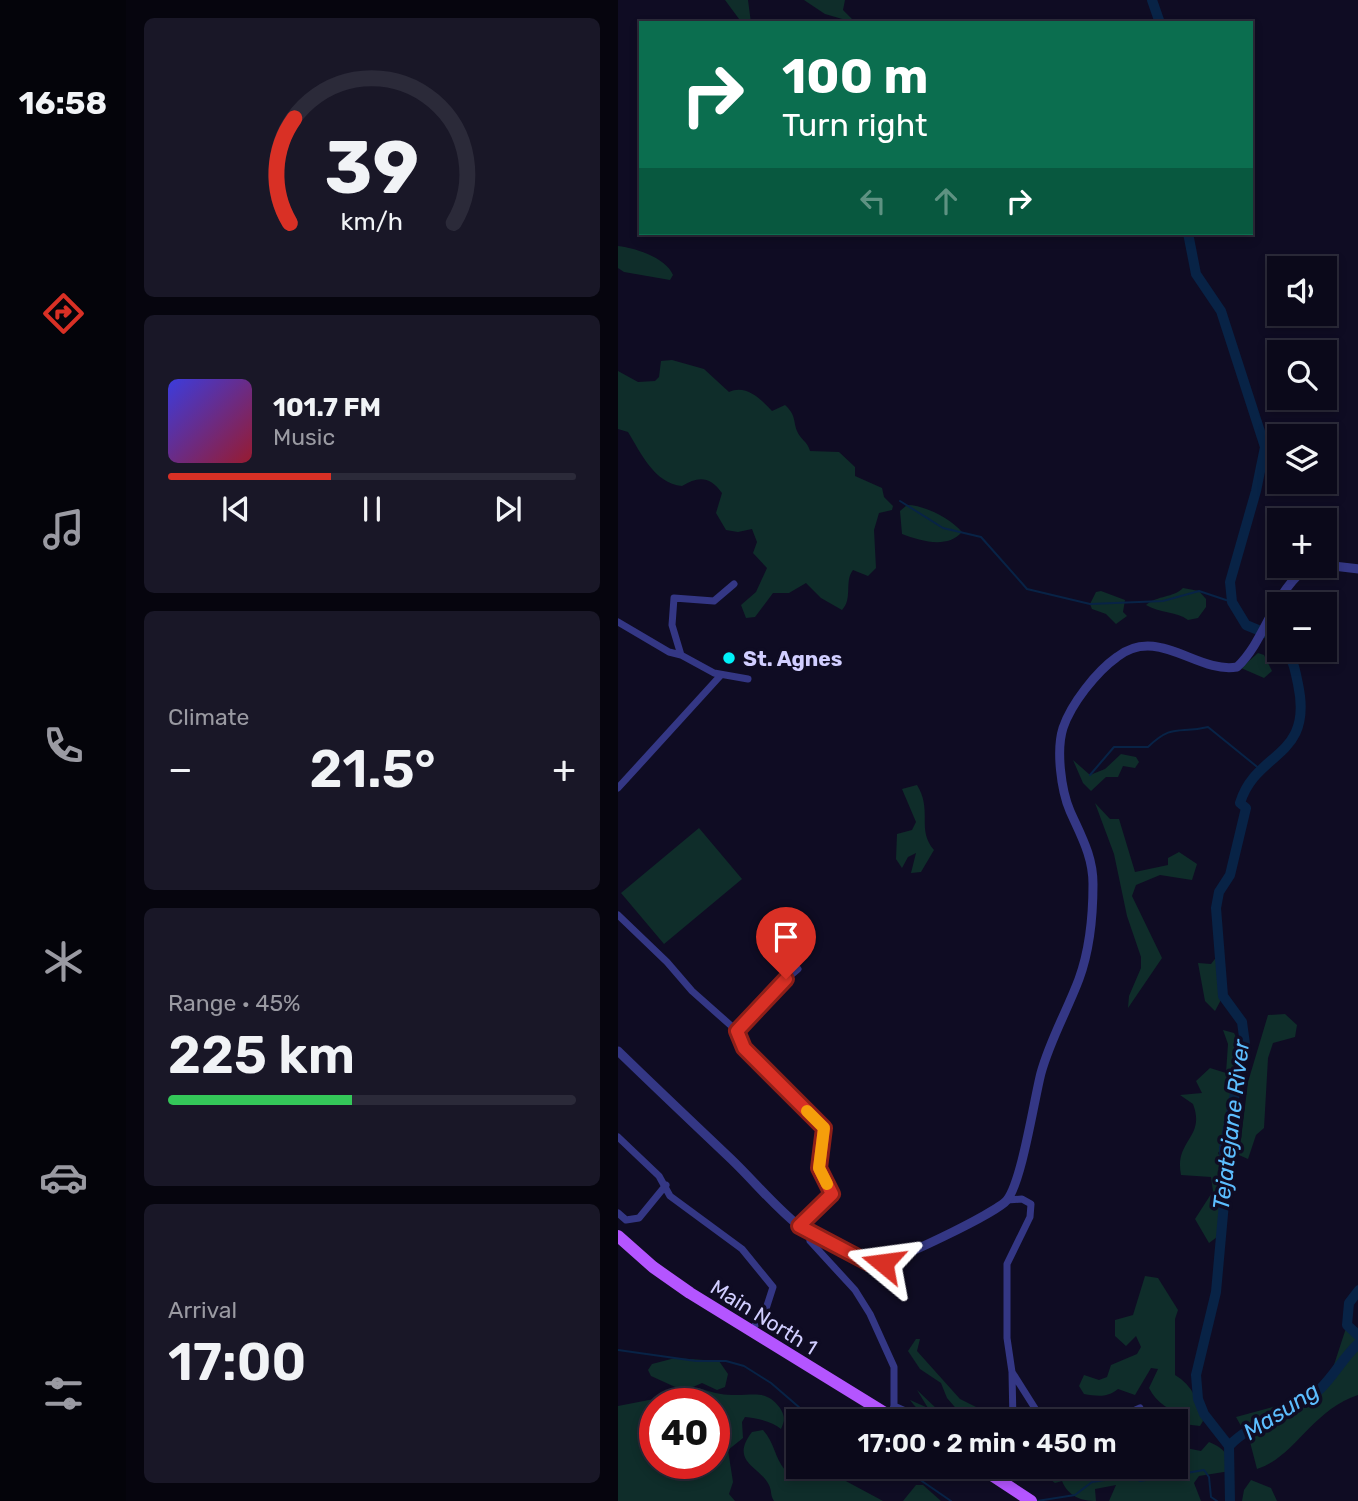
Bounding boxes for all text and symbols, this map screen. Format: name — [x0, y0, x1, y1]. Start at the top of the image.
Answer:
text: 100 m — [782, 47, 928, 105]
icon: right — [667, 49, 758, 140]
text: 16:58 — [19, 84, 107, 122]
text: Turn right — [782, 106, 927, 144]
text: 39 — [325, 126, 419, 212]
icon: left — [854, 182, 892, 220]
icon: ahead — [927, 182, 965, 220]
icon: right — [1000, 182, 1038, 220]
text: km/h — [341, 207, 403, 236]
map controls — [1267, 256, 1337, 662]
button: sound — [1267, 256, 1337, 326]
icon: directions — [39, 289, 88, 338]
button: search — [1267, 340, 1337, 410]
text: 101.7 FM — [273, 392, 381, 423]
text: Music — [273, 423, 335, 451]
button: layers — [1267, 424, 1337, 494]
icon: previous — [217, 490, 255, 528]
icon: pause — [353, 490, 391, 528]
icon: next — [489, 490, 527, 528]
icon: music — [39, 505, 88, 554]
button: + — [1267, 508, 1337, 578]
button: − — [1267, 592, 1337, 662]
place label: St. Agnes — [743, 646, 842, 671]
marker: St. Agnes — [721, 650, 737, 666]
text: Climate — [168, 703, 249, 731]
icon: phone — [39, 721, 88, 770]
text: 21.5° — [309, 738, 436, 800]
text: − — [168, 746, 193, 792]
text: + — [552, 746, 576, 792]
pin — [756, 907, 816, 979]
icon: arrive — [767, 918, 805, 956]
icon: climate — [39, 937, 88, 986]
text: Range · 45% — [168, 989, 301, 1017]
text: 225 km — [168, 1024, 355, 1086]
water label: Tejatejane River — [1207, 1037, 1255, 1212]
icon: car — [39, 1153, 88, 1202]
position arrow — [846, 1226, 920, 1300]
street label: Main North 1 — [706, 1274, 822, 1360]
text: Arrival — [168, 1296, 237, 1324]
text: 17:00 — [168, 1331, 306, 1393]
icon: filters — [39, 1369, 88, 1418]
water label: Masung — [1238, 1376, 1324, 1446]
speed limit sign: 40 — [639, 1388, 730, 1479]
text: 17:00 · 2 min · 450 m — [857, 1428, 1117, 1459]

